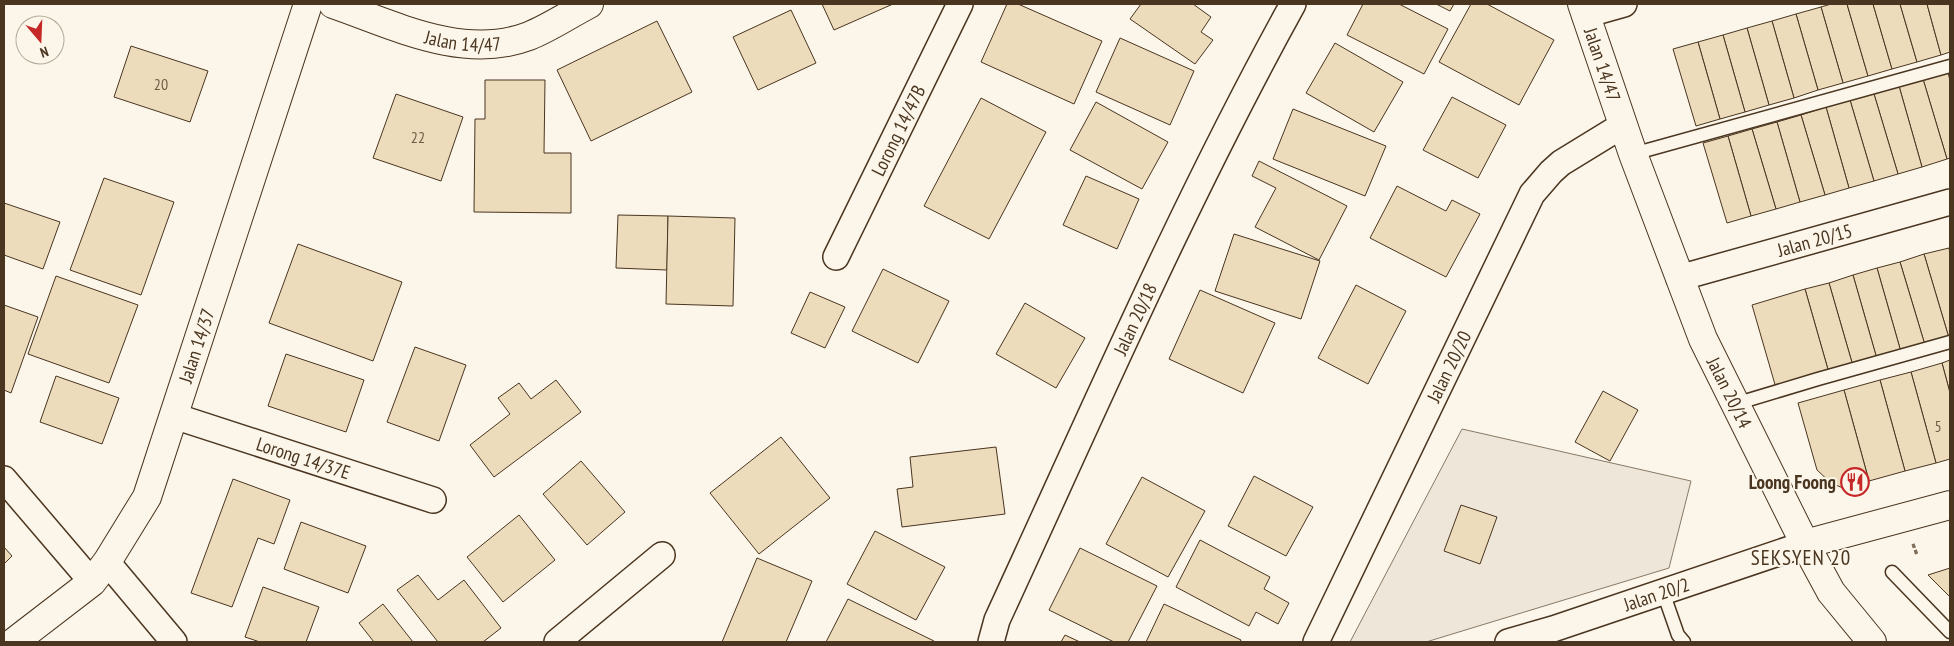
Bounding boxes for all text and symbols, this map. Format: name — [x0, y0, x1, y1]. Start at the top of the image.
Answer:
north arrow — [15, 15, 65, 65]
street label: Jalan 14/47 — [421, 24, 502, 57]
street label: Jalan 14/47 — [1579, 24, 1626, 105]
text: N — [38, 43, 51, 62]
house number: 20 — [154, 74, 168, 94]
street label: Lorong 14/47B — [866, 81, 930, 180]
house number: 22 — [411, 127, 425, 147]
street label: Jalan 20/15 — [1774, 218, 1855, 262]
street label: Jalan 20/18 — [1107, 279, 1162, 360]
street label: Jalan 14/37 — [173, 306, 220, 387]
street label: Jalan 20/20 — [1421, 327, 1476, 407]
street label: Jalan 20/14 — [1701, 352, 1758, 432]
house number: 5 — [1934, 416, 1942, 436]
street label: Lorong 14/37E — [253, 432, 353, 484]
restaurant icon: Loong Foong — [1840, 467, 1870, 497]
place label: Loong Foong — [1749, 470, 1836, 494]
district label: SEKSYEN 20 — [1751, 544, 1851, 571]
street label: Jalan 20/2 — [1619, 572, 1692, 617]

